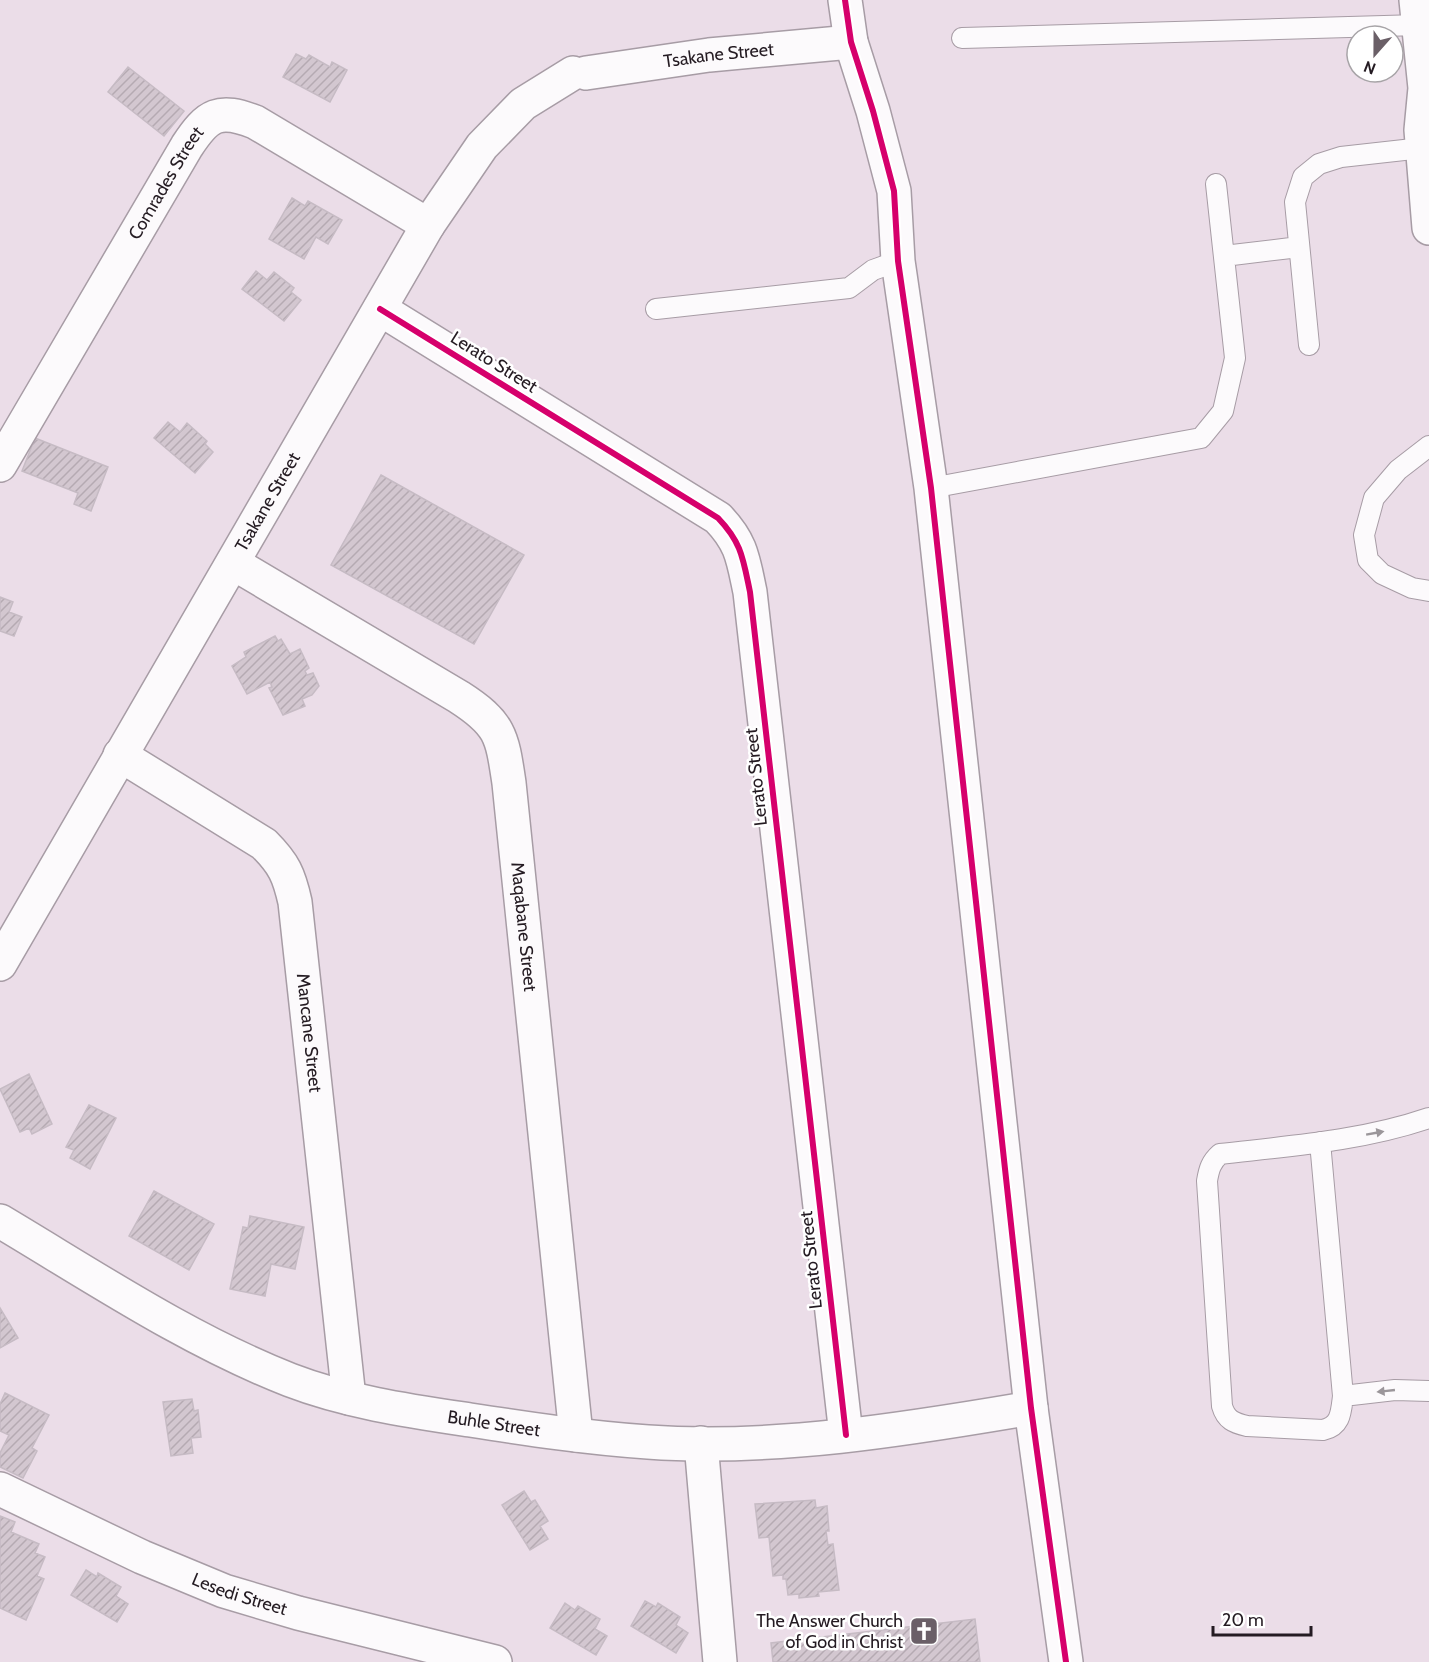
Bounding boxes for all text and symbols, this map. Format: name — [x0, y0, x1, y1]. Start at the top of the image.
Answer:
north arrow — [1345, 24, 1405, 84]
street label: Tsakane Street — [662, 38, 775, 73]
text: N — [1361, 57, 1378, 78]
street label: Comrades Street — [124, 122, 208, 244]
street label: Lerato Street — [446, 327, 542, 397]
street label: Tsakane Street — [230, 448, 305, 555]
street label: Lerato Street — [740, 727, 772, 827]
street label: Maqabane Street — [506, 861, 541, 993]
street label: Mancane Street — [292, 972, 327, 1094]
one-way arrow — [1366, 1128, 1385, 1137]
street label: Lerato Street — [795, 1210, 827, 1310]
one-way arrow — [1376, 1386, 1395, 1396]
street label: Buhle Street — [446, 1406, 542, 1441]
street label: Lesedi Street — [189, 1568, 290, 1620]
scale bar — [1213, 1599, 1310, 1637]
text: 20 m — [1222, 1609, 1264, 1631]
place label: The Answer Church of God in Christ — [756, 1610, 903, 1653]
church icon: The Answer Church of God in Christ — [908, 1615, 940, 1647]

